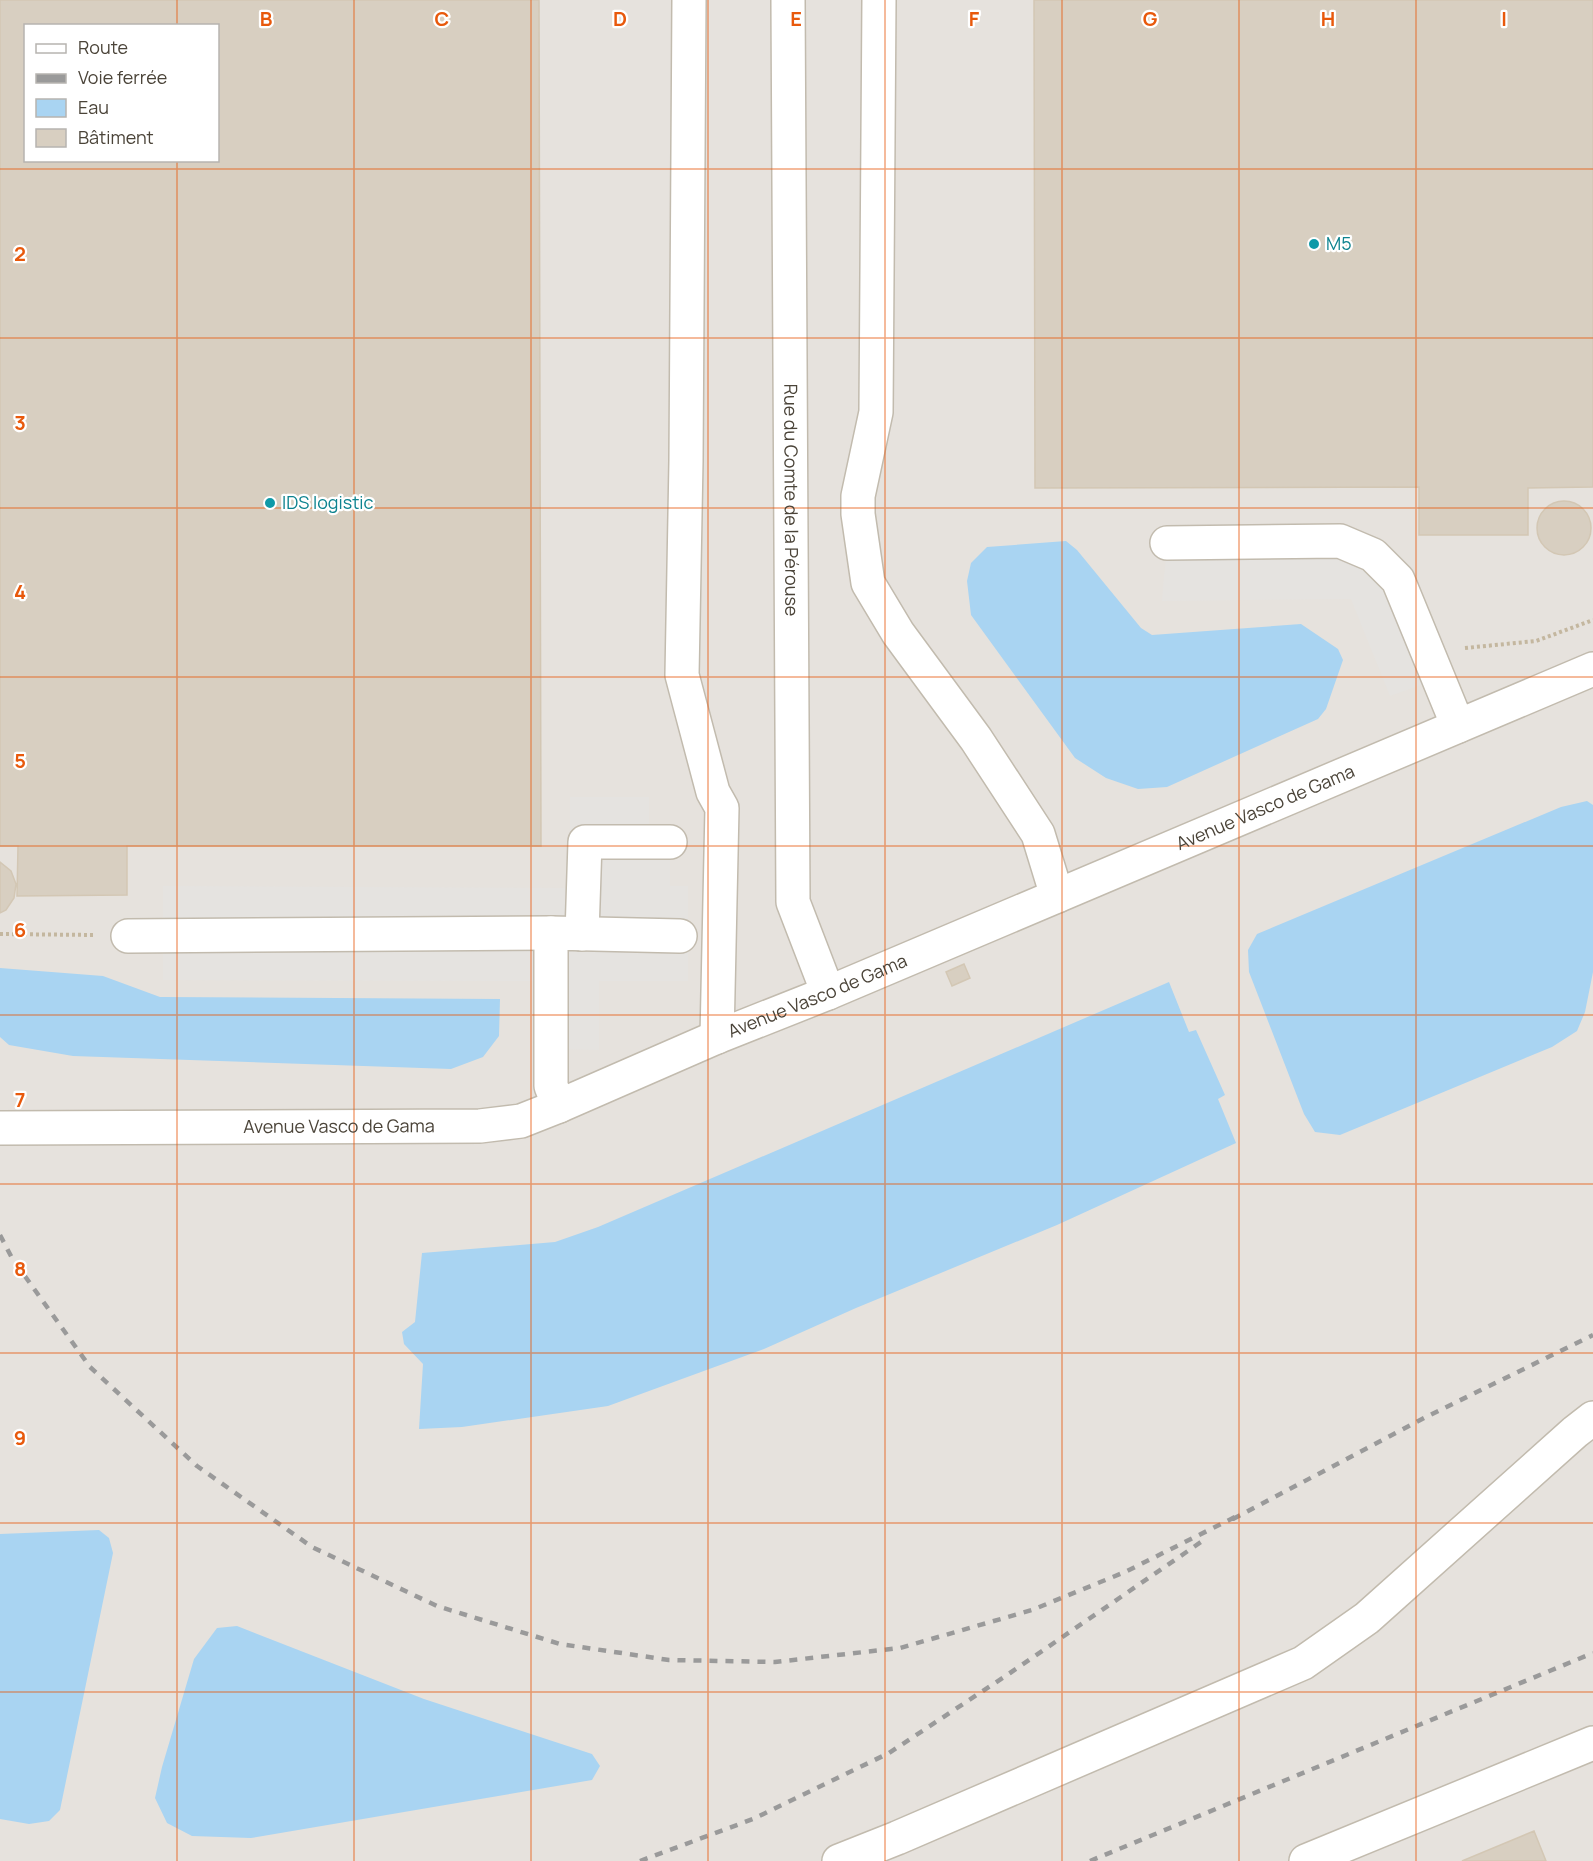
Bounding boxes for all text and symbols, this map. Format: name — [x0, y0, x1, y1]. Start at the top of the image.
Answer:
text: B — [260, 5, 273, 32]
text: C — [435, 5, 449, 32]
text: D — [613, 5, 627, 32]
text: E — [790, 5, 802, 32]
text: F — [969, 5, 980, 32]
text: G — [1143, 5, 1158, 32]
text: H — [1321, 5, 1335, 32]
text: I — [1501, 5, 1507, 32]
legend — [24, 24, 219, 162]
text: Route — [78, 35, 128, 59]
text: Voie ferrée — [78, 65, 167, 89]
text: Eau — [78, 95, 109, 119]
text: Bâtiment — [78, 125, 154, 149]
place label: M5 — [1326, 231, 1352, 255]
marker: M5 — [1307, 237, 1321, 251]
text: 2 — [14, 240, 26, 267]
street label: Rue du Comte de la Pérouse — [779, 384, 804, 616]
text: 3 — [14, 409, 26, 436]
place label: IDS logistic — [282, 490, 374, 514]
marker: IDS logistic — [263, 496, 277, 510]
text: 4 — [14, 578, 26, 605]
text: 5 — [14, 747, 26, 774]
street label: Avenue Vasco de Gama — [1172, 758, 1358, 855]
text: 6 — [14, 916, 26, 943]
street label: Avenue Vasco de Gama — [724, 948, 910, 1043]
text: 7 — [15, 1086, 25, 1113]
street label: Avenue Vasco de Gama — [243, 1113, 435, 1138]
text: 8 — [14, 1255, 26, 1282]
text: 9 — [14, 1424, 26, 1451]

